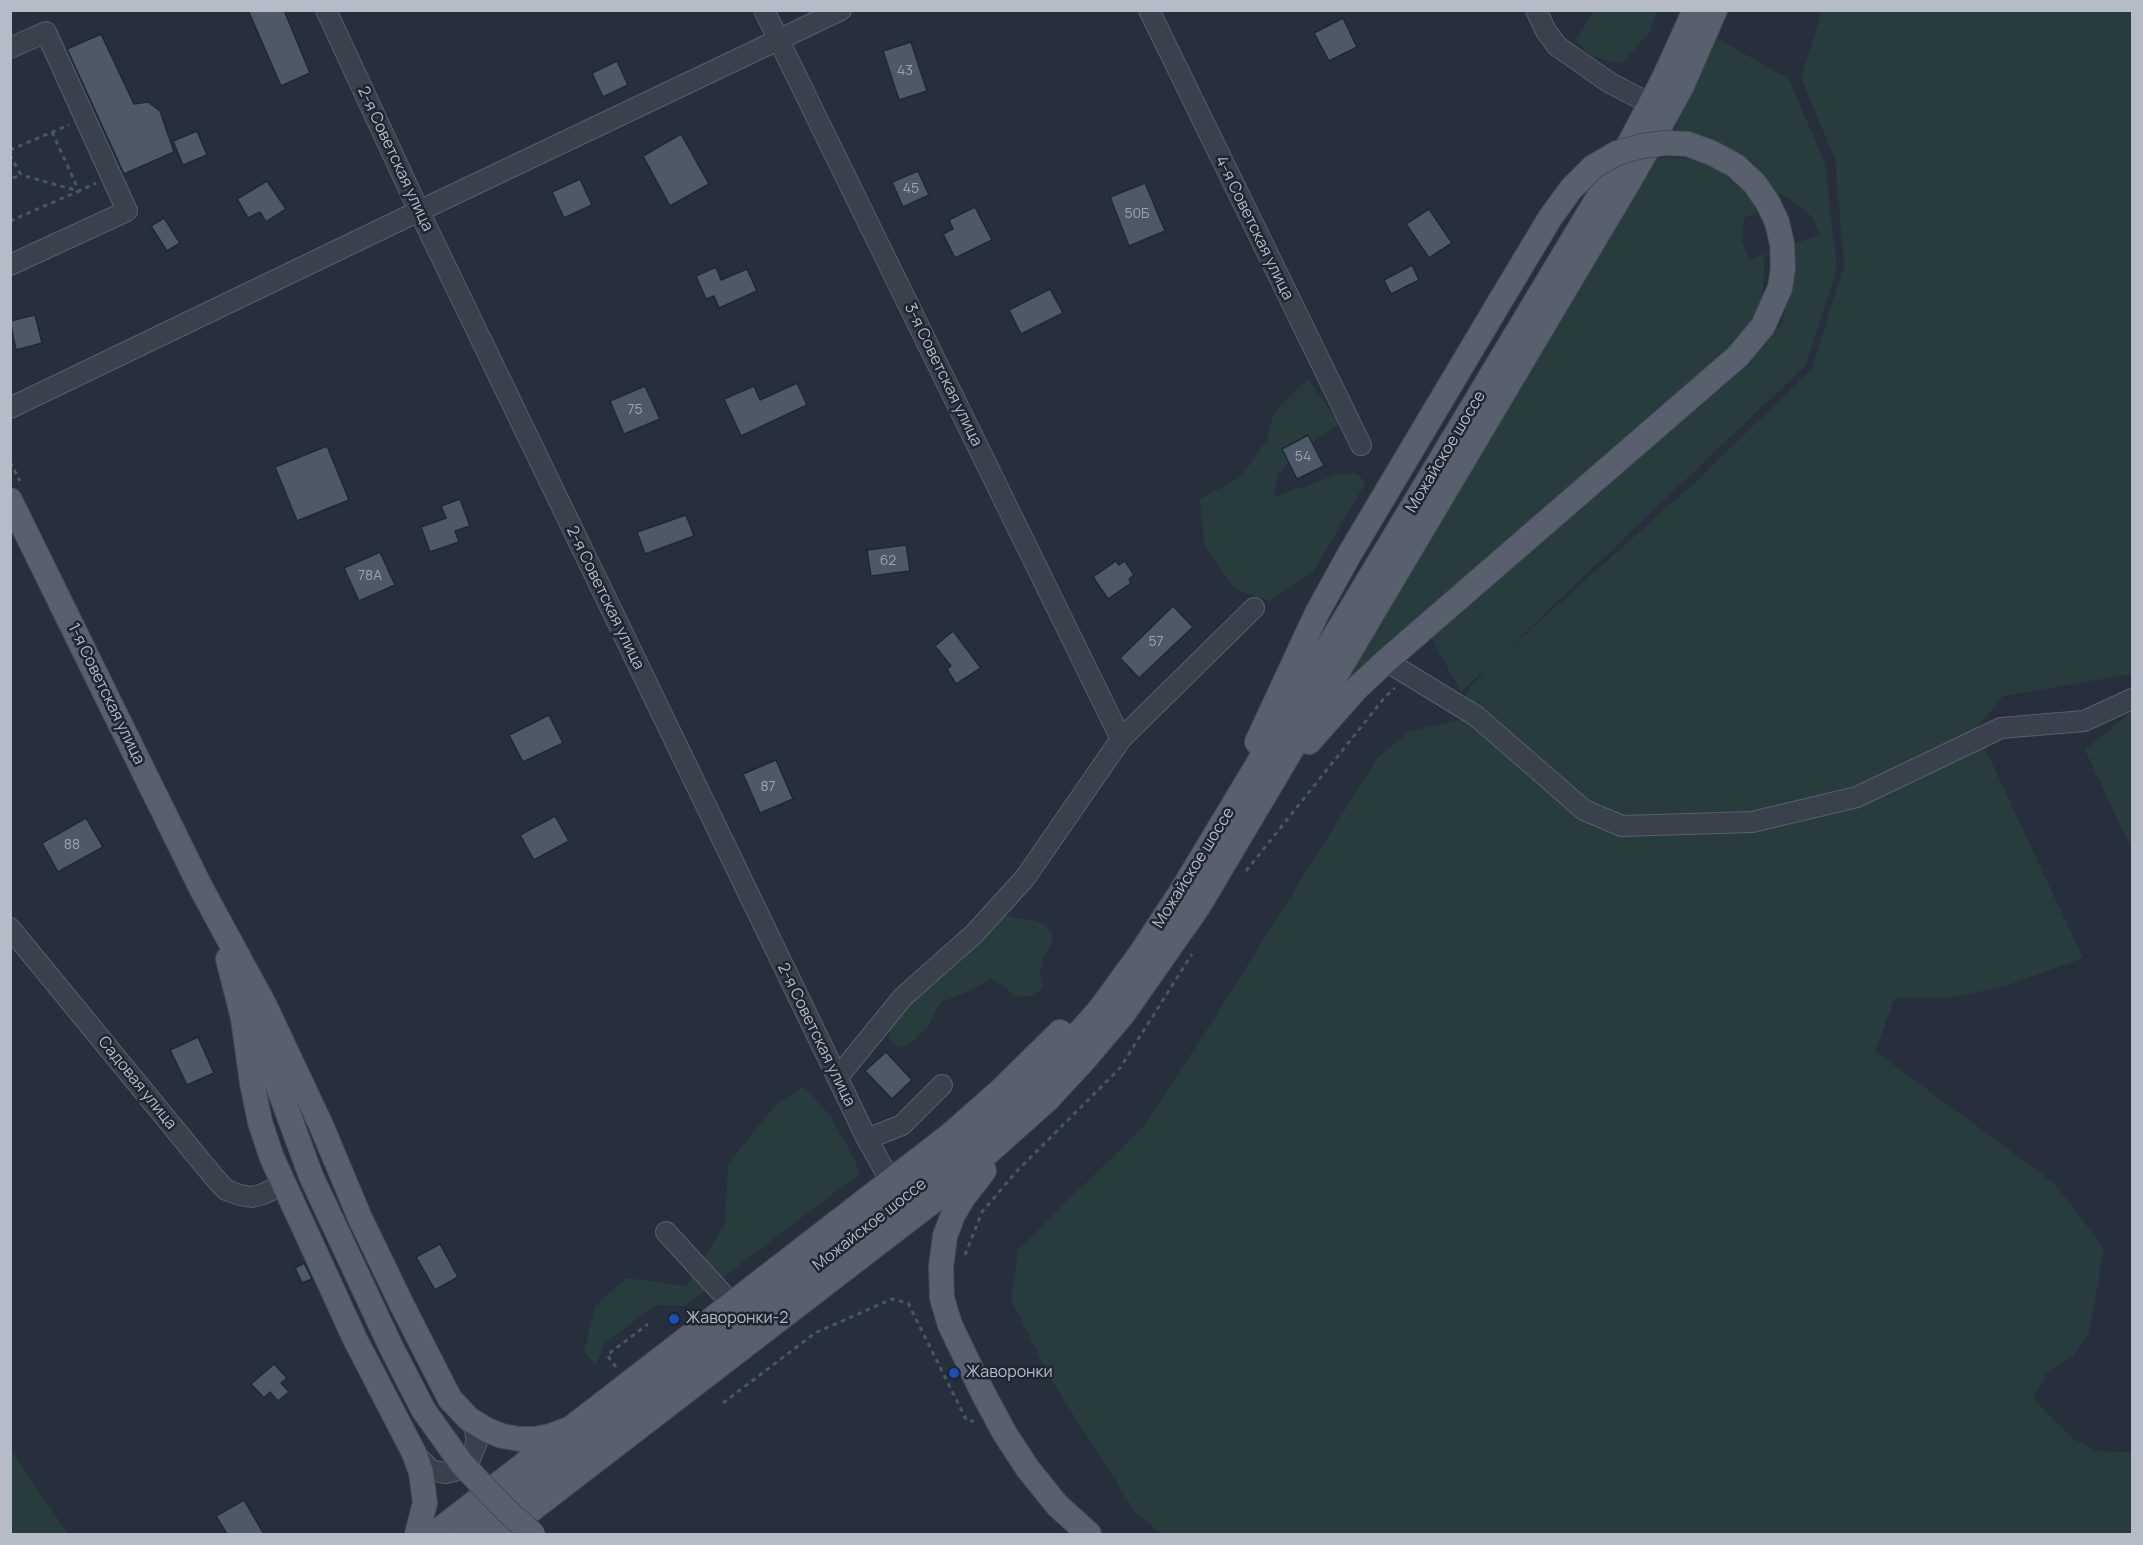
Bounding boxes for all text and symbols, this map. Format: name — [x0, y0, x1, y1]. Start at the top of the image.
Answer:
house number: 43 — [897, 63, 913, 79]
street label: 2-я Советская улица — [353, 84, 437, 234]
street label: 4-я Советская улица — [1211, 153, 1297, 303]
house number: 45 — [903, 181, 919, 197]
house number: 50Б — [1124, 206, 1150, 222]
street label: 3-я Советская улица — [900, 300, 986, 450]
street label: Можайское шоссе — [1402, 388, 1490, 516]
house number: 75 — [627, 402, 643, 418]
house number: 54 — [1295, 449, 1311, 465]
street label: 2-я Советская улица — [562, 523, 648, 673]
house number: 62 — [880, 553, 896, 569]
house number: 78А — [358, 568, 382, 584]
street label: 1-я Советская улица — [63, 620, 149, 768]
house number: 57 — [1148, 634, 1164, 650]
house number: 87 — [760, 779, 776, 795]
street label: Можайское шоссе — [1149, 804, 1239, 932]
house number: 88 — [64, 837, 80, 853]
street label: 2-я Советская улица — [773, 960, 859, 1110]
street label: Садовая улица — [94, 1033, 180, 1133]
street label: Можайское шоссе — [809, 1175, 931, 1275]
place label: Жаворонки-2 — [686, 1309, 788, 1329]
marker: Жаворонки-2 — [667, 1312, 681, 1326]
place label: Жаворонки — [966, 1363, 1053, 1383]
marker: Жаворонки — [947, 1366, 961, 1380]

